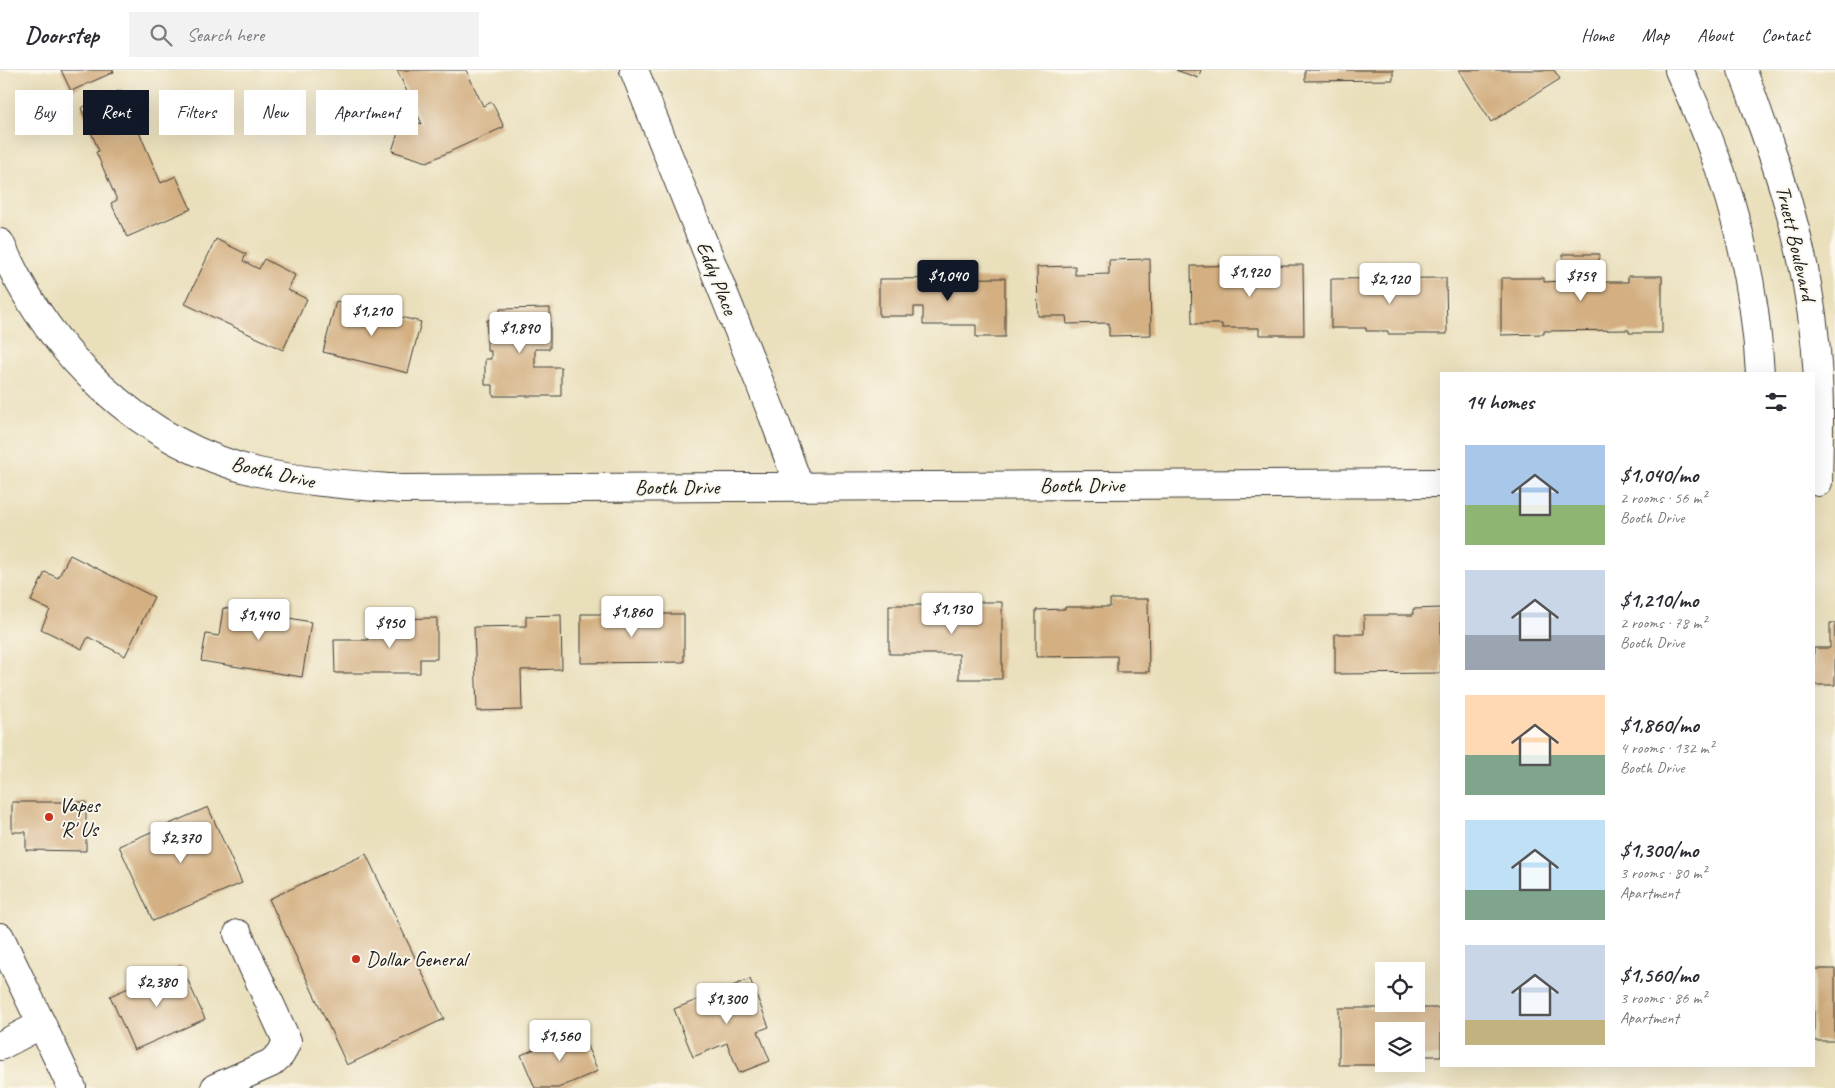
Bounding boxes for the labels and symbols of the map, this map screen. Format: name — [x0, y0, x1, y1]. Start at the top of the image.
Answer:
street label: Truett Boulevard — [1770, 183, 1823, 307]
street label: Eddy Place — [691, 238, 744, 320]
pin: $1,920 — [1209, 256, 1291, 298]
pin: $1,040 — [907, 260, 989, 302]
pin: $759 — [1551, 260, 1611, 302]
pin: $2,120 — [1349, 262, 1431, 305]
pin: $1,210 — [331, 294, 413, 337]
pin: $1,890 — [479, 312, 561, 354]
street label: Booth Drive — [229, 450, 319, 495]
street label: Booth Drive — [1040, 472, 1127, 498]
street label: Booth Drive — [635, 474, 722, 500]
pin: $1,130 — [911, 592, 993, 635]
pin: $1,860 — [591, 596, 673, 638]
pin: $1,440 — [218, 598, 300, 641]
pin: $950 — [360, 606, 420, 649]
place label: Vapes 'R' Us — [59, 792, 101, 842]
marker: Vapes 'R' Us — [43, 811, 55, 823]
pin: $2,370 — [140, 822, 222, 864]
place label: Dollar General — [366, 946, 470, 972]
marker: Dollar General — [350, 953, 362, 965]
pin: $2,380 — [116, 966, 198, 1008]
pin: $1,300 — [686, 982, 768, 1025]
pin: $1,560 — [519, 1020, 601, 1062]

